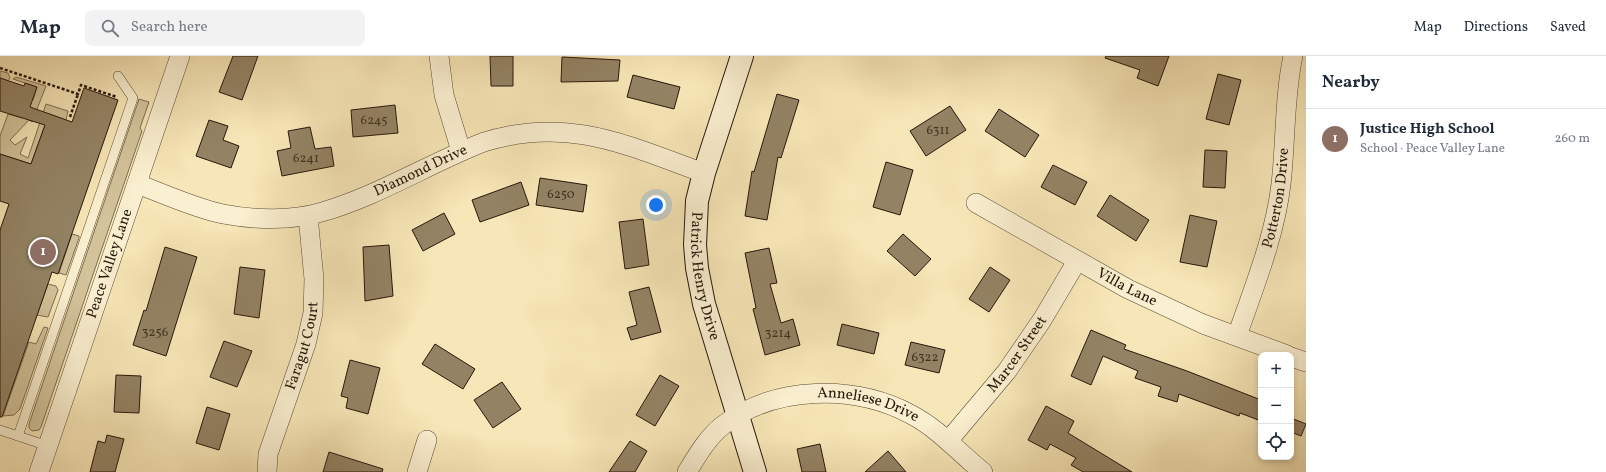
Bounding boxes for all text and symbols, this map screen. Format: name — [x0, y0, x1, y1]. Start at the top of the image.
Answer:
search box — [85, 10, 365, 46]
text: Map — [20, 15, 61, 41]
icon: search — [99, 17, 121, 39]
text: Search here — [131, 17, 208, 38]
text: Map — [1414, 18, 1442, 37]
text: Directions — [1464, 18, 1528, 37]
text: Saved — [1550, 18, 1586, 37]
text: Nearby — [1322, 71, 1380, 94]
house number: 6245 — [361, 112, 387, 130]
text: Justice High School — [1360, 119, 1495, 140]
house number: 6311 — [926, 122, 950, 140]
text: 1 — [1332, 130, 1338, 148]
text: 260 m — [1555, 130, 1590, 148]
street label: Diamond Drive — [370, 140, 471, 202]
text: School · Peace Valley Lane — [1360, 140, 1505, 158]
street label: Potterton Drive — [1257, 147, 1294, 251]
house number: 6241 — [293, 150, 319, 168]
house number: 6250 — [547, 186, 575, 204]
your location — [646, 195, 666, 215]
street label: Peace Valley Lane — [81, 206, 138, 321]
street label: Patrick Henry Drive — [684, 211, 725, 343]
pin: 1 — [30, 237, 56, 267]
street label: Villa Lane — [1093, 263, 1161, 312]
street label: Faragut Court — [280, 301, 324, 393]
street label: Marcer Street — [982, 312, 1052, 397]
house number: 3256 — [142, 324, 169, 342]
house number: 3214 — [765, 325, 791, 343]
house number: 6322 — [911, 349, 939, 367]
map controls — [1258, 352, 1294, 460]
button: + — [1258, 352, 1294, 388]
street label: Anneliese Drive — [817, 383, 923, 427]
button: − — [1258, 388, 1294, 424]
button: locate — [1258, 424, 1294, 460]

